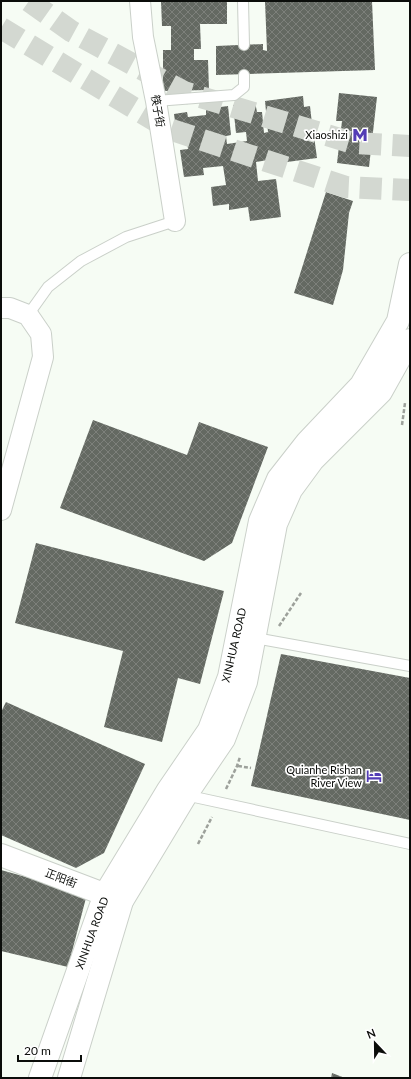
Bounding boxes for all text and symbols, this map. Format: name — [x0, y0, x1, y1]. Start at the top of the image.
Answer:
street label: 筷子街 — [149, 94, 168, 128]
metro station icon: Xiaoshizi — [351, 126, 369, 144]
place label: Xiaoshizi — [305, 128, 348, 141]
street label: XINHUA ROAD — [219, 606, 248, 683]
place label: Quianhe Rishan River View — [286, 763, 362, 789]
hotel icon: Quianhe Rishan River View — [365, 767, 383, 785]
street label: 正阳街 — [43, 866, 79, 890]
street label: XINHUA ROAD — [72, 895, 111, 971]
north arrow — [355, 1023, 395, 1063]
text: N — [365, 1026, 377, 1041]
scale bar — [18, 1037, 81, 1063]
text: 20 m — [24, 1043, 51, 1058]

